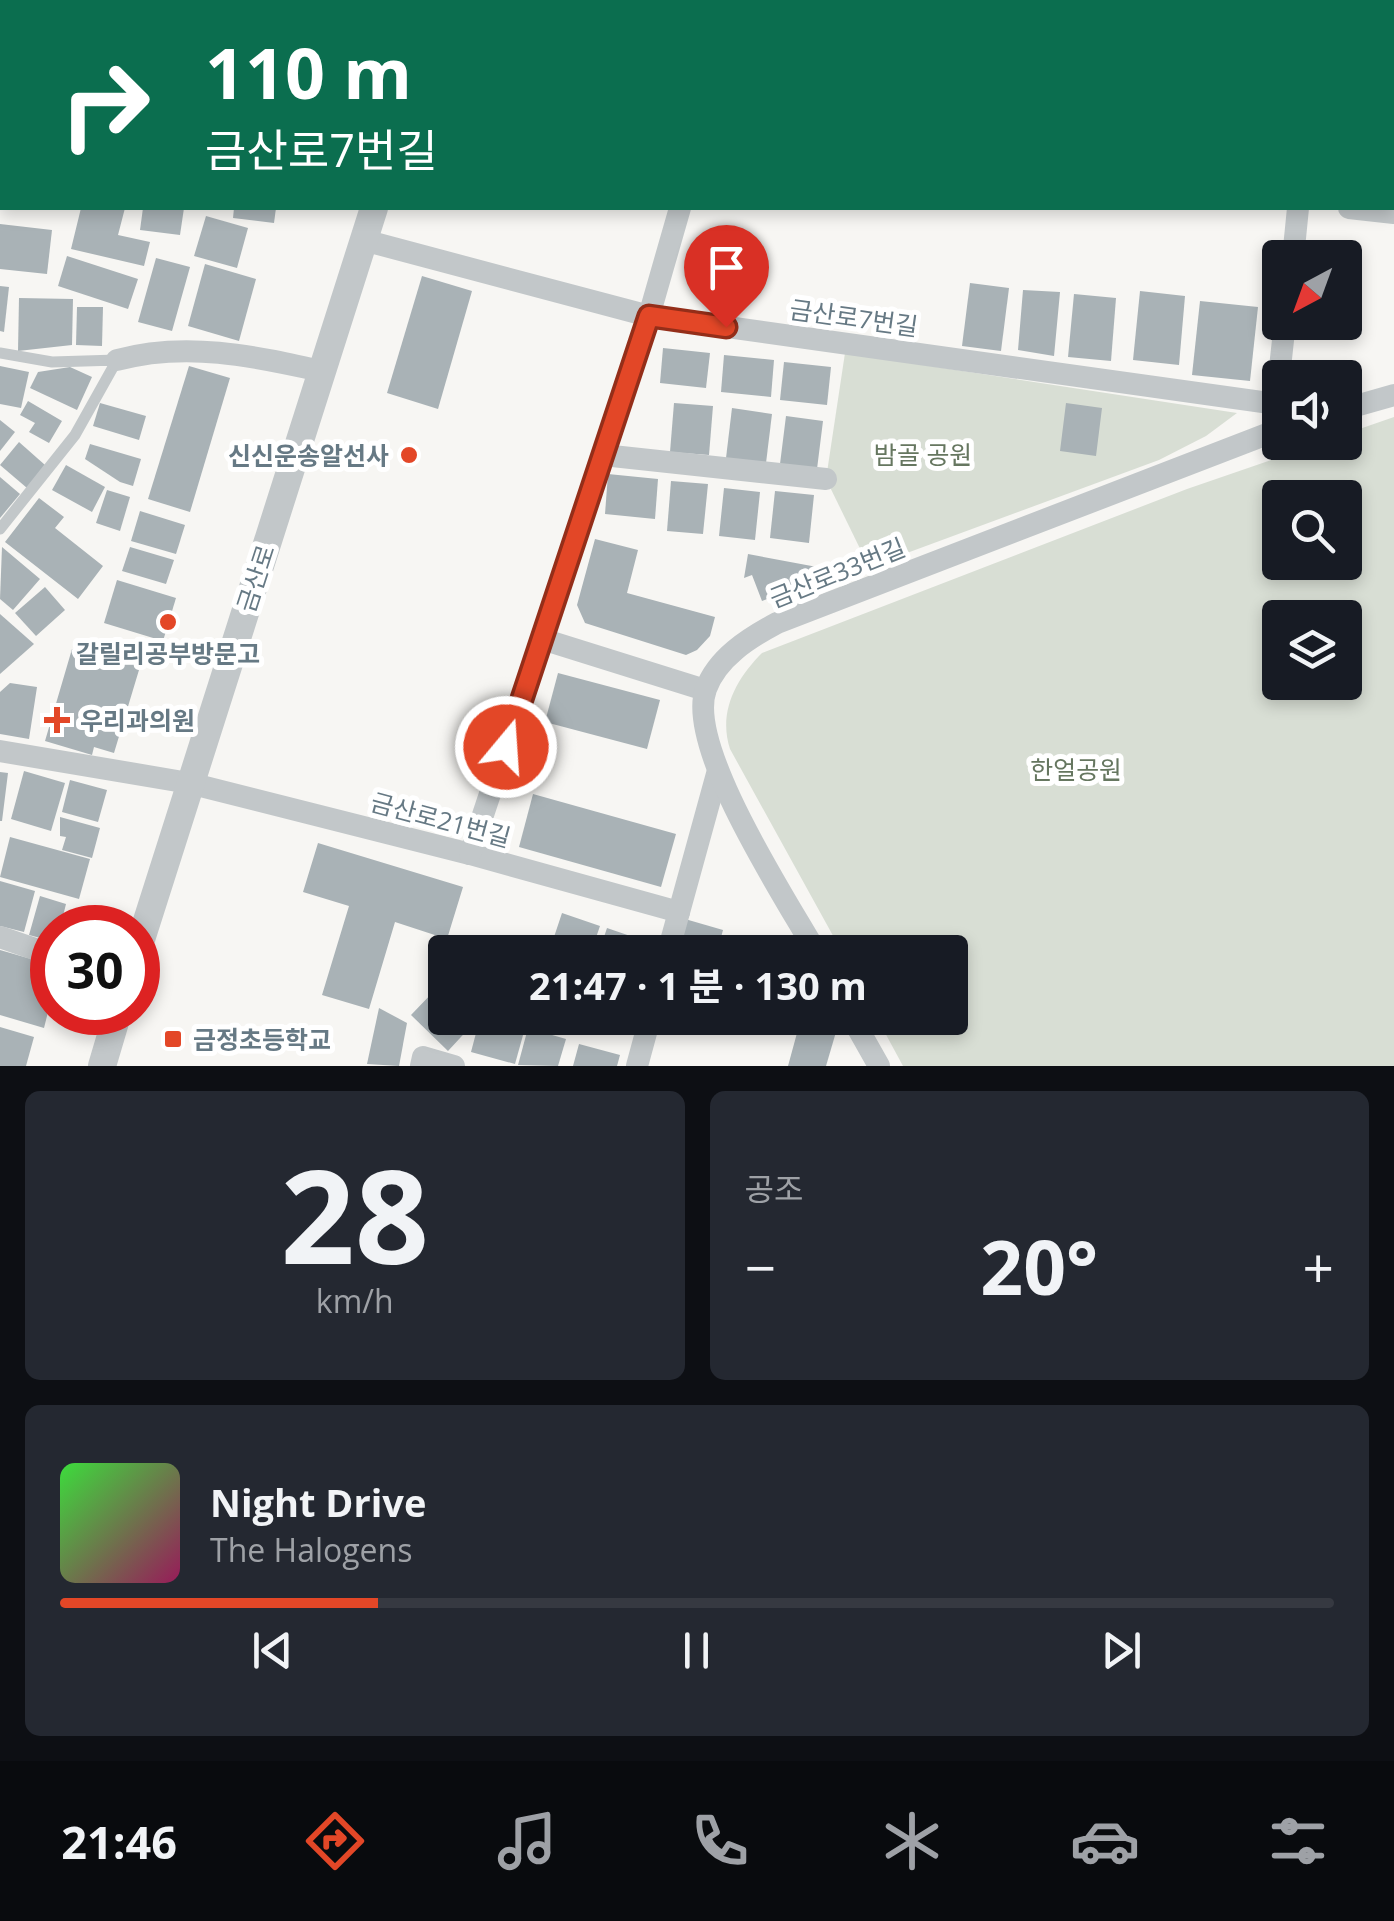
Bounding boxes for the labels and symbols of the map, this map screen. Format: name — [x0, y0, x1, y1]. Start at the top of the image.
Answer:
pin — [684, 225, 769, 328]
north arrow — [1262, 240, 1362, 340]
street label: 금산로7번길 — [788, 291, 920, 343]
park label: 밤골 공원 — [874, 437, 972, 471]
place label: 신신운송알선사 — [228, 438, 389, 472]
marker: 신신운송알선사 — [398, 444, 420, 466]
street label: 금산로33번길 — [764, 529, 910, 615]
street label: 금산로 — [228, 540, 282, 616]
marker: 갈릴리공부방문고 — [157, 611, 179, 633]
place label: 갈릴리공부방문고 — [76, 636, 260, 670]
position arrow — [454, 695, 558, 799]
place label: 우리과의원 — [80, 703, 195, 737]
marker: 우리과의원 — [44, 707, 70, 733]
park label: 한얼공원 — [1030, 752, 1122, 786]
street label: 금산로21번길 — [367, 784, 515, 854]
speed limit sign: 30 — [30, 905, 160, 1035]
place label: 금정초등학교 — [193, 1022, 331, 1056]
marker: 금정초등학교 — [162, 1028, 184, 1050]

